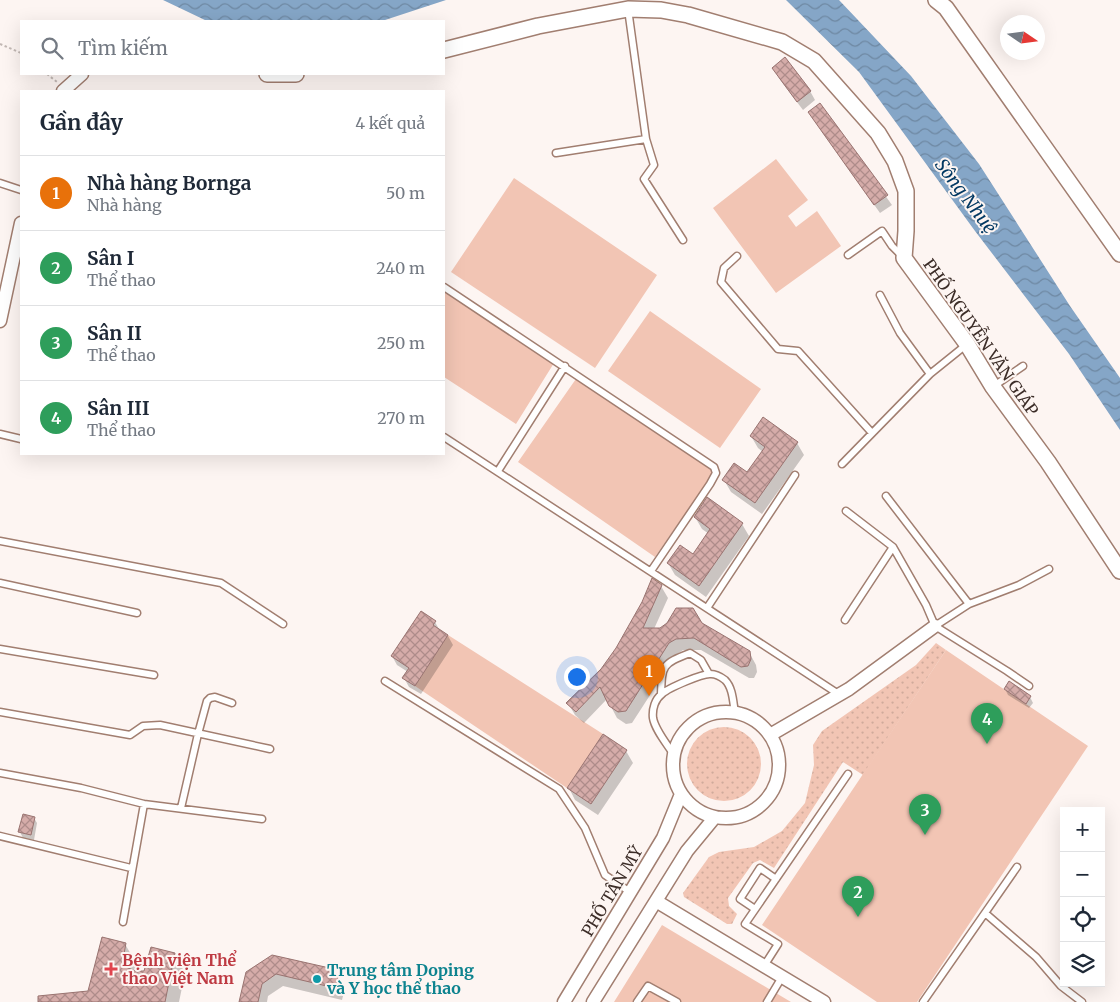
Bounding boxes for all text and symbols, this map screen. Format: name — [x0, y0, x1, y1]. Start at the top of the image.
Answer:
north arrow — [1000, 15, 1045, 60]
search box — [20, 20, 445, 75]
icon: search — [38, 34, 66, 62]
text: Tìm kiếm — [78, 36, 168, 60]
text: Gần đây — [40, 109, 123, 136]
text: 4 kết quả — [355, 113, 425, 133]
water label: Sông Nhuệ — [930, 154, 1002, 238]
text: Nhà hàng Bornga — [87, 171, 251, 195]
text: 1 — [52, 183, 60, 203]
text: 50 m — [386, 183, 425, 203]
text: Nhà hàng — [87, 195, 162, 215]
text: Sân I — [87, 246, 134, 270]
street label: PHỐ NGUYỄN VĂN GIÁP — [919, 254, 1044, 419]
text: 2 — [51, 258, 61, 278]
text: 240 m — [376, 258, 425, 278]
text: Thể thao — [87, 270, 156, 290]
text: Sân II — [87, 321, 142, 345]
text: 3 — [51, 333, 61, 353]
text: 250 m — [377, 333, 425, 353]
text: Thể thao — [87, 345, 156, 365]
text: Sân III — [87, 396, 150, 420]
text: 4 — [51, 408, 61, 428]
text: 270 m — [377, 408, 425, 428]
text: Thể thao — [87, 420, 156, 440]
pin: 1 — [633, 655, 665, 696]
your location — [564, 664, 590, 690]
pin: 4 — [971, 703, 1003, 744]
pin: 3 — [909, 794, 941, 835]
map controls — [1060, 807, 1105, 987]
button: + — [1060, 807, 1105, 852]
street label: PHỐ TÂN MỸ — [575, 840, 647, 940]
button: − — [1060, 852, 1105, 897]
pin: 2 — [842, 876, 874, 917]
button: locate — [1060, 897, 1105, 942]
button: layers — [1060, 942, 1105, 987]
place label: Bệnh viện Thể thao Việt Nam — [122, 950, 237, 988]
place label: Trung tâm Doping và Y học thể thao — [326, 960, 474, 998]
marker: Bệnh viện Thể thao Việt Nam — [104, 962, 118, 976]
marker: Trung tâm Doping và Y học thể thao — [311, 973, 323, 985]

